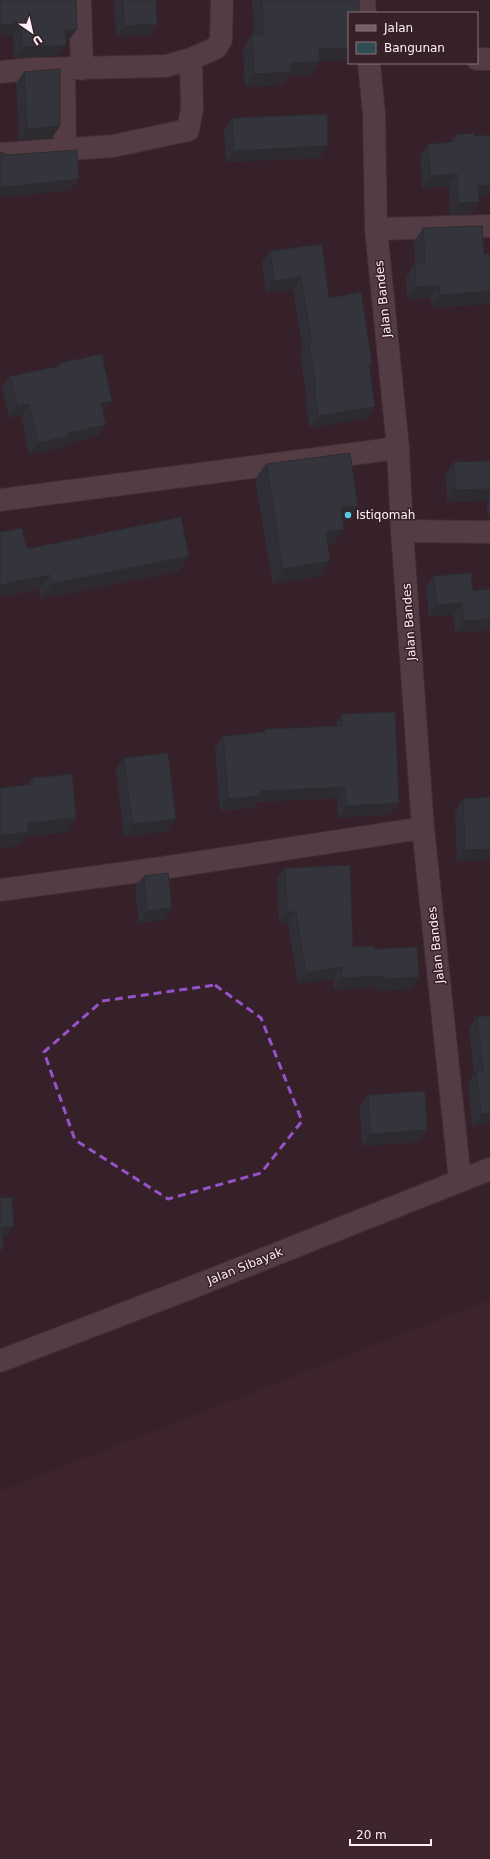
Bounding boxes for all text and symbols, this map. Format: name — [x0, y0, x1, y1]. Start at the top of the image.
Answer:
north arrow — [12, 12, 52, 52]
legend — [348, 12, 478, 64]
text: Jalan — [383, 21, 413, 35]
text: U — [30, 32, 45, 48]
text: Bangunan — [384, 41, 445, 55]
street label: Jalan Bandes — [372, 260, 394, 339]
place label: Istiqomah — [356, 508, 415, 522]
marker: Istiqomah — [343, 510, 353, 520]
street label: Jalan Bandes — [399, 583, 419, 662]
street label: Jalan Bandes — [425, 906, 447, 985]
street label: Jalan Sibayak — [204, 1244, 285, 1288]
scale bar — [350, 1821, 431, 1847]
text: 20 m — [356, 1828, 387, 1842]

